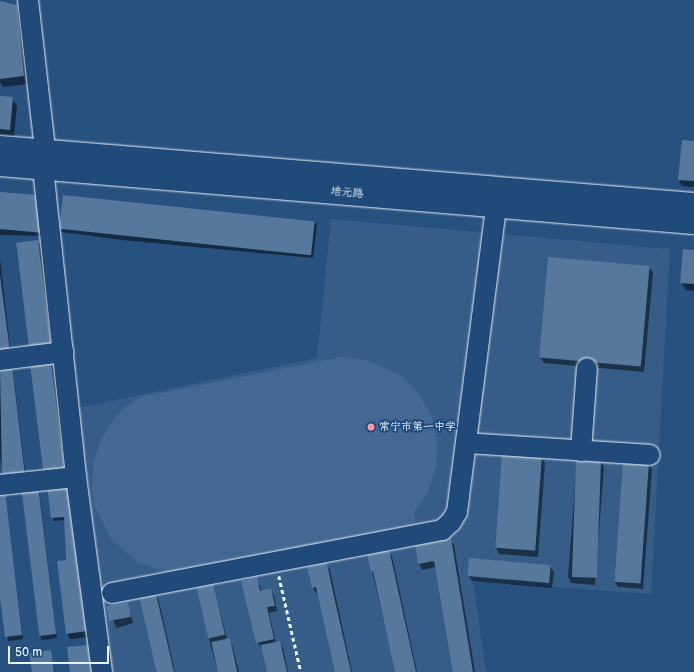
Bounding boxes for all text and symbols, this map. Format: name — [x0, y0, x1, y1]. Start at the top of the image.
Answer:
street label: 培元路 — [330, 185, 364, 201]
place label: 常宁市第一中学 — [379, 420, 456, 434]
marker: 常宁市第一中学 — [366, 422, 376, 432]
scale bar — [10, 638, 111, 664]
text: 50 m — [15, 645, 42, 660]

